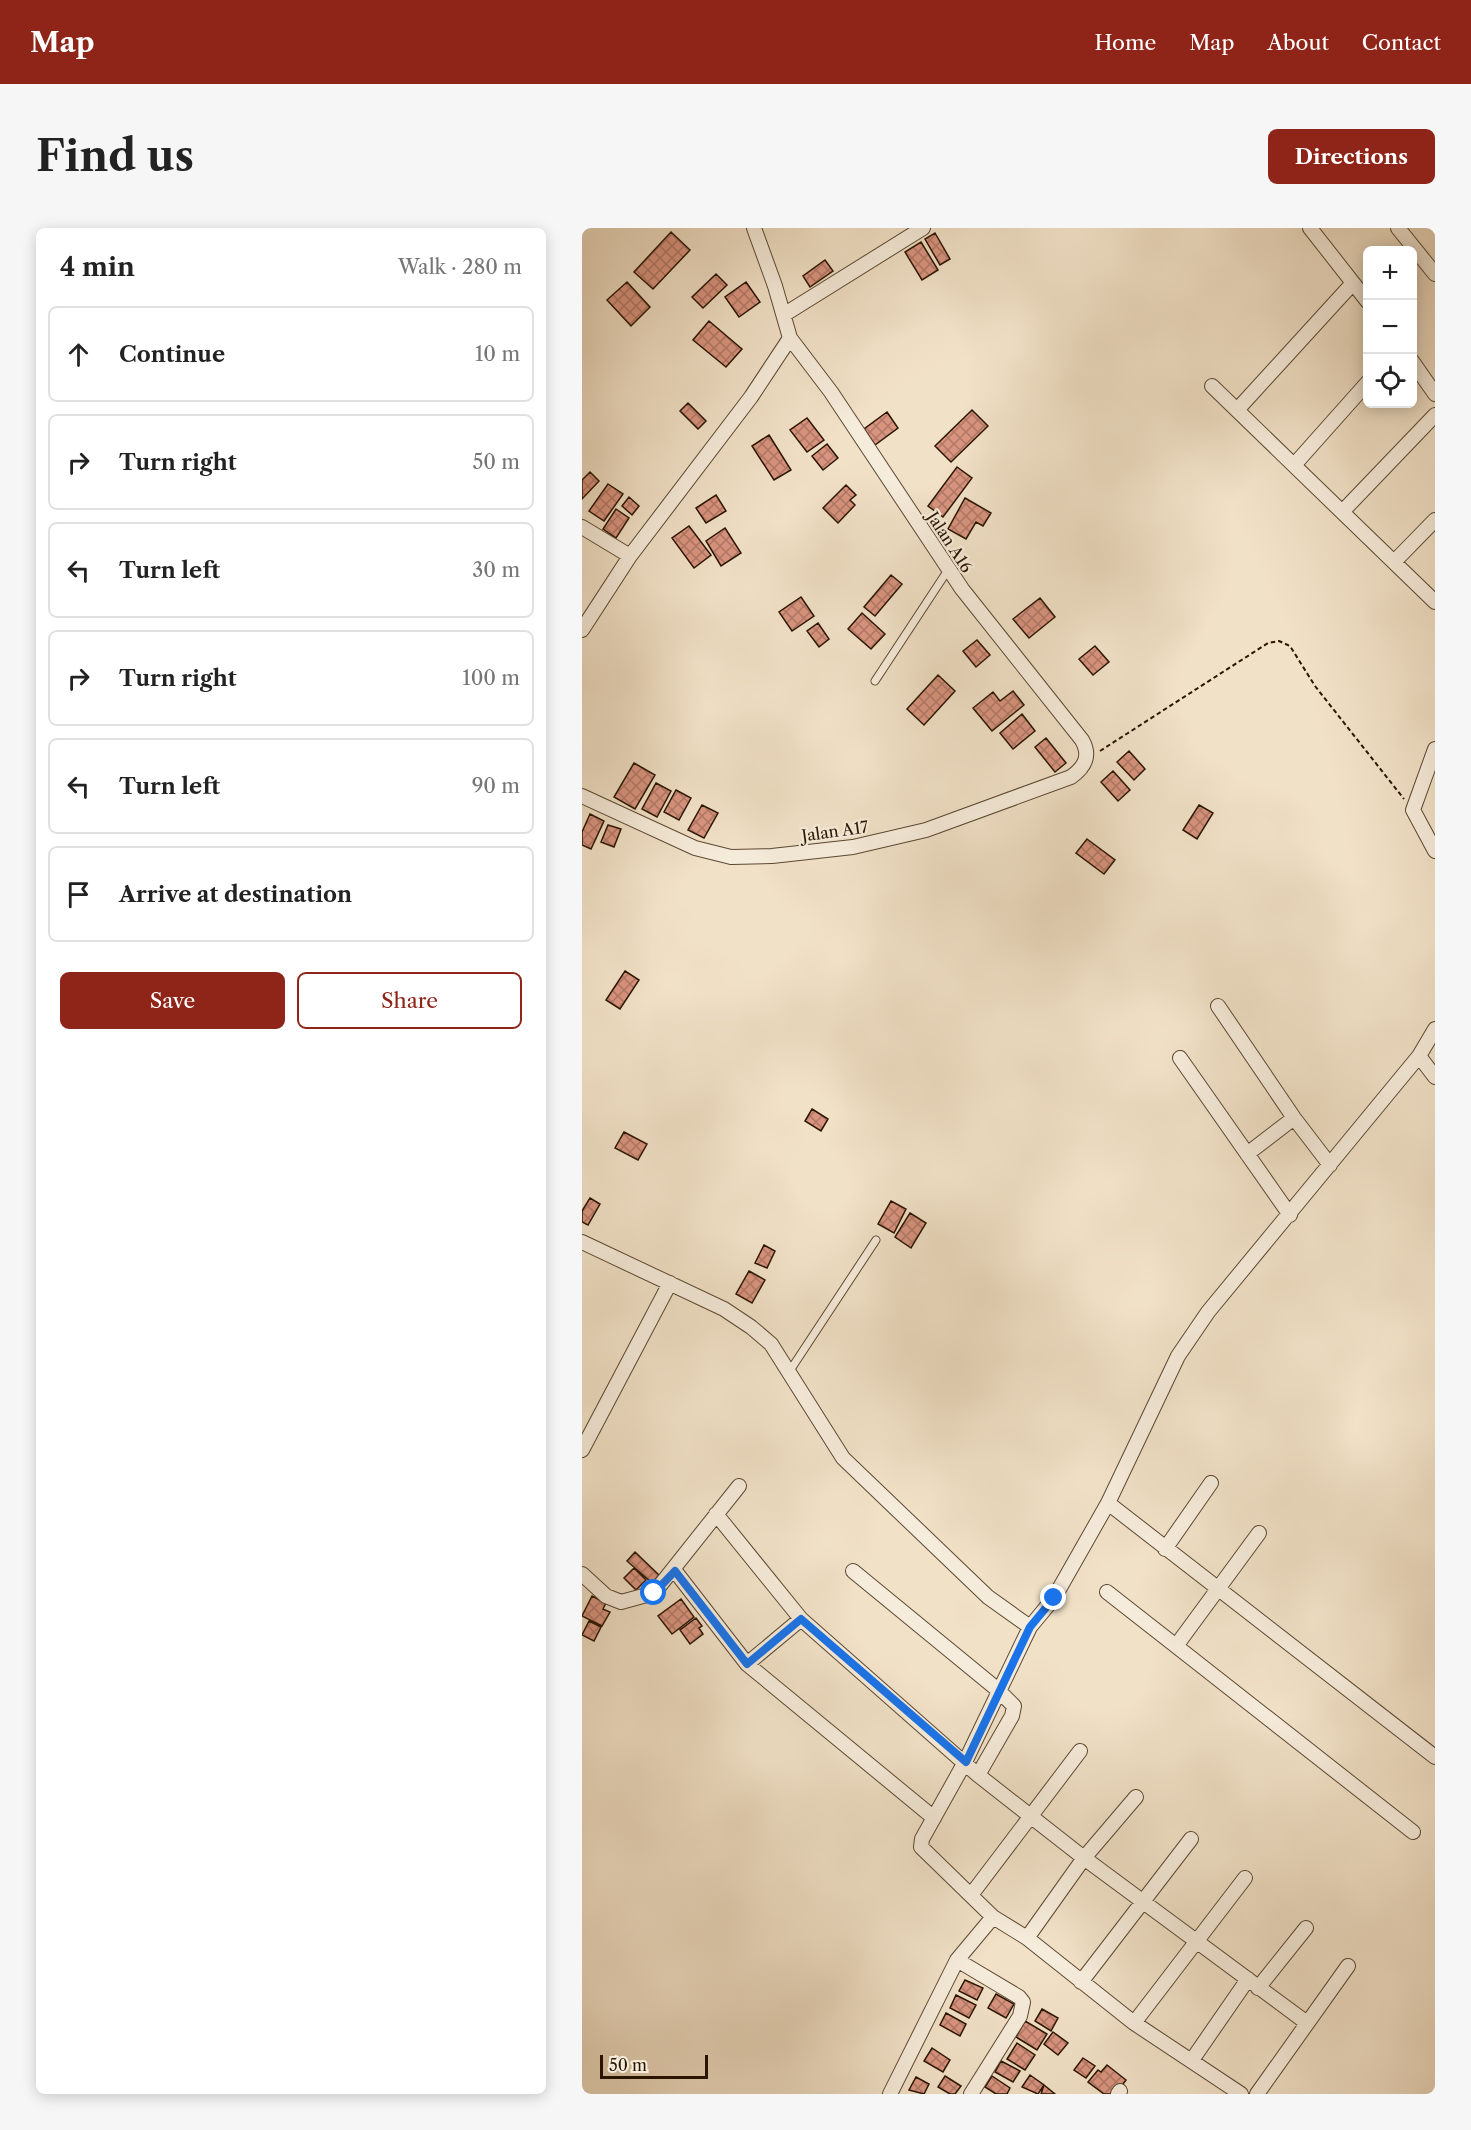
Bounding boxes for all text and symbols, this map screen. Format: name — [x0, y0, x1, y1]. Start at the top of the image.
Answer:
text: Map — [30, 25, 94, 59]
text: Home — [1095, 30, 1156, 55]
text: Map — [1189, 30, 1234, 55]
text: About — [1267, 30, 1329, 55]
text: Contact — [1362, 30, 1441, 55]
button: Directions — [1268, 129, 1435, 184]
text: Find us — [36, 130, 194, 182]
map controls — [1363, 246, 1417, 408]
button: + — [1363, 246, 1417, 300]
text: 4 min — [60, 251, 135, 283]
text: Walk · 280 m — [398, 255, 522, 279]
button: − — [1363, 300, 1417, 354]
icon: ahead — [62, 338, 95, 371]
text: Continue — [119, 341, 225, 368]
text: 10 m — [475, 342, 520, 366]
button: locate — [1363, 354, 1417, 408]
icon: right — [62, 446, 95, 479]
text: Turn right — [119, 449, 237, 476]
text: 50 m — [473, 450, 520, 474]
street label: Jalan A16 — [921, 505, 977, 576]
icon: left — [62, 554, 95, 587]
text: Turn left — [119, 557, 220, 584]
text: 30 m — [472, 558, 520, 582]
icon: right — [62, 662, 95, 695]
text: Turn right — [119, 665, 237, 692]
text: 100 m — [462, 666, 520, 690]
icon: left — [62, 770, 95, 803]
text: Turn left — [119, 773, 220, 800]
text: 90 m — [472, 774, 520, 798]
street label: Jalan A17 — [797, 816, 870, 846]
icon: arrive — [62, 878, 95, 911]
text: Arrive at destination — [119, 881, 352, 908]
button: Save — [60, 972, 285, 1029]
button: Share — [297, 972, 522, 1029]
route start — [640, 1579, 666, 1605]
route end — [1040, 1584, 1066, 1610]
scale bar — [600, 2052, 708, 2080]
text: 50 m — [609, 2055, 647, 2075]

